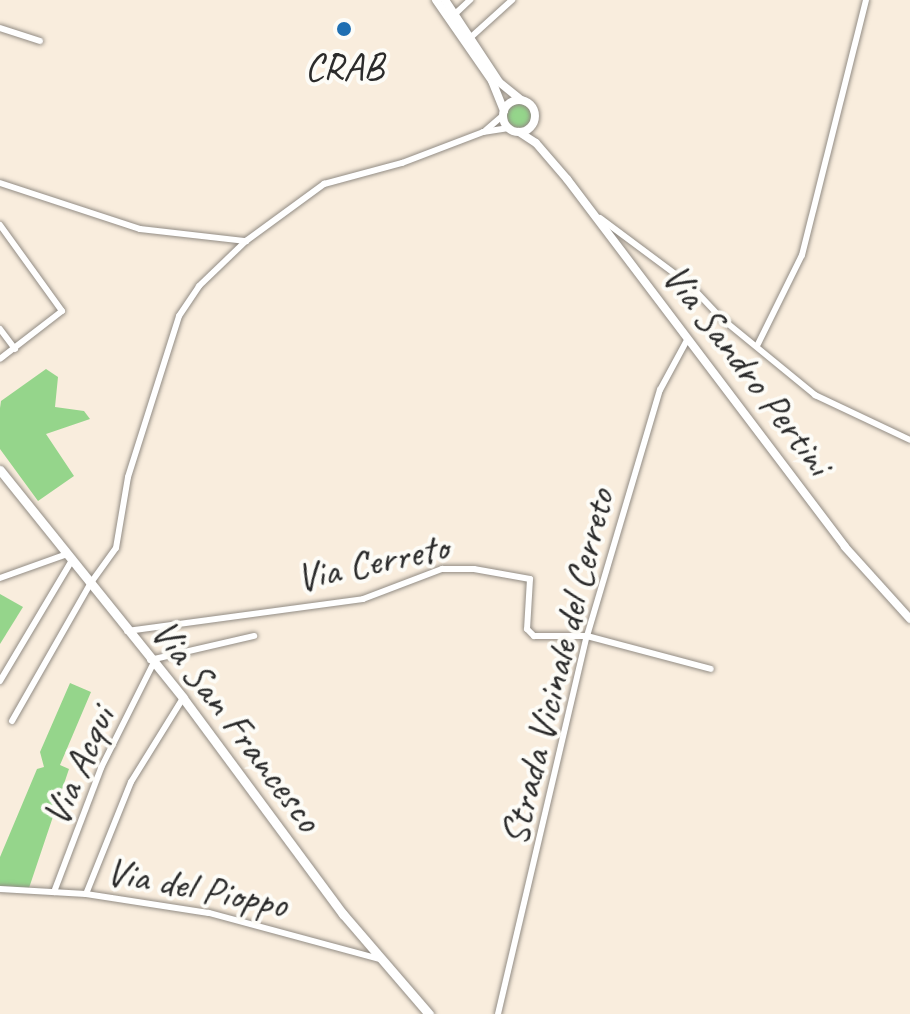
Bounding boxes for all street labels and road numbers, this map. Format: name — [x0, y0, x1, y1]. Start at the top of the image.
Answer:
street label: Via Sandro Pertini — [653, 254, 843, 484]
street label: Strada Vicinale del Cerreto — [489, 484, 625, 850]
street label: Via Cerreto — [292, 523, 452, 601]
street label: Via San Francesco — [141, 609, 333, 841]
street label: Via Acqui — [31, 699, 125, 833]
street label: Via del Pioppo — [103, 846, 291, 928]

